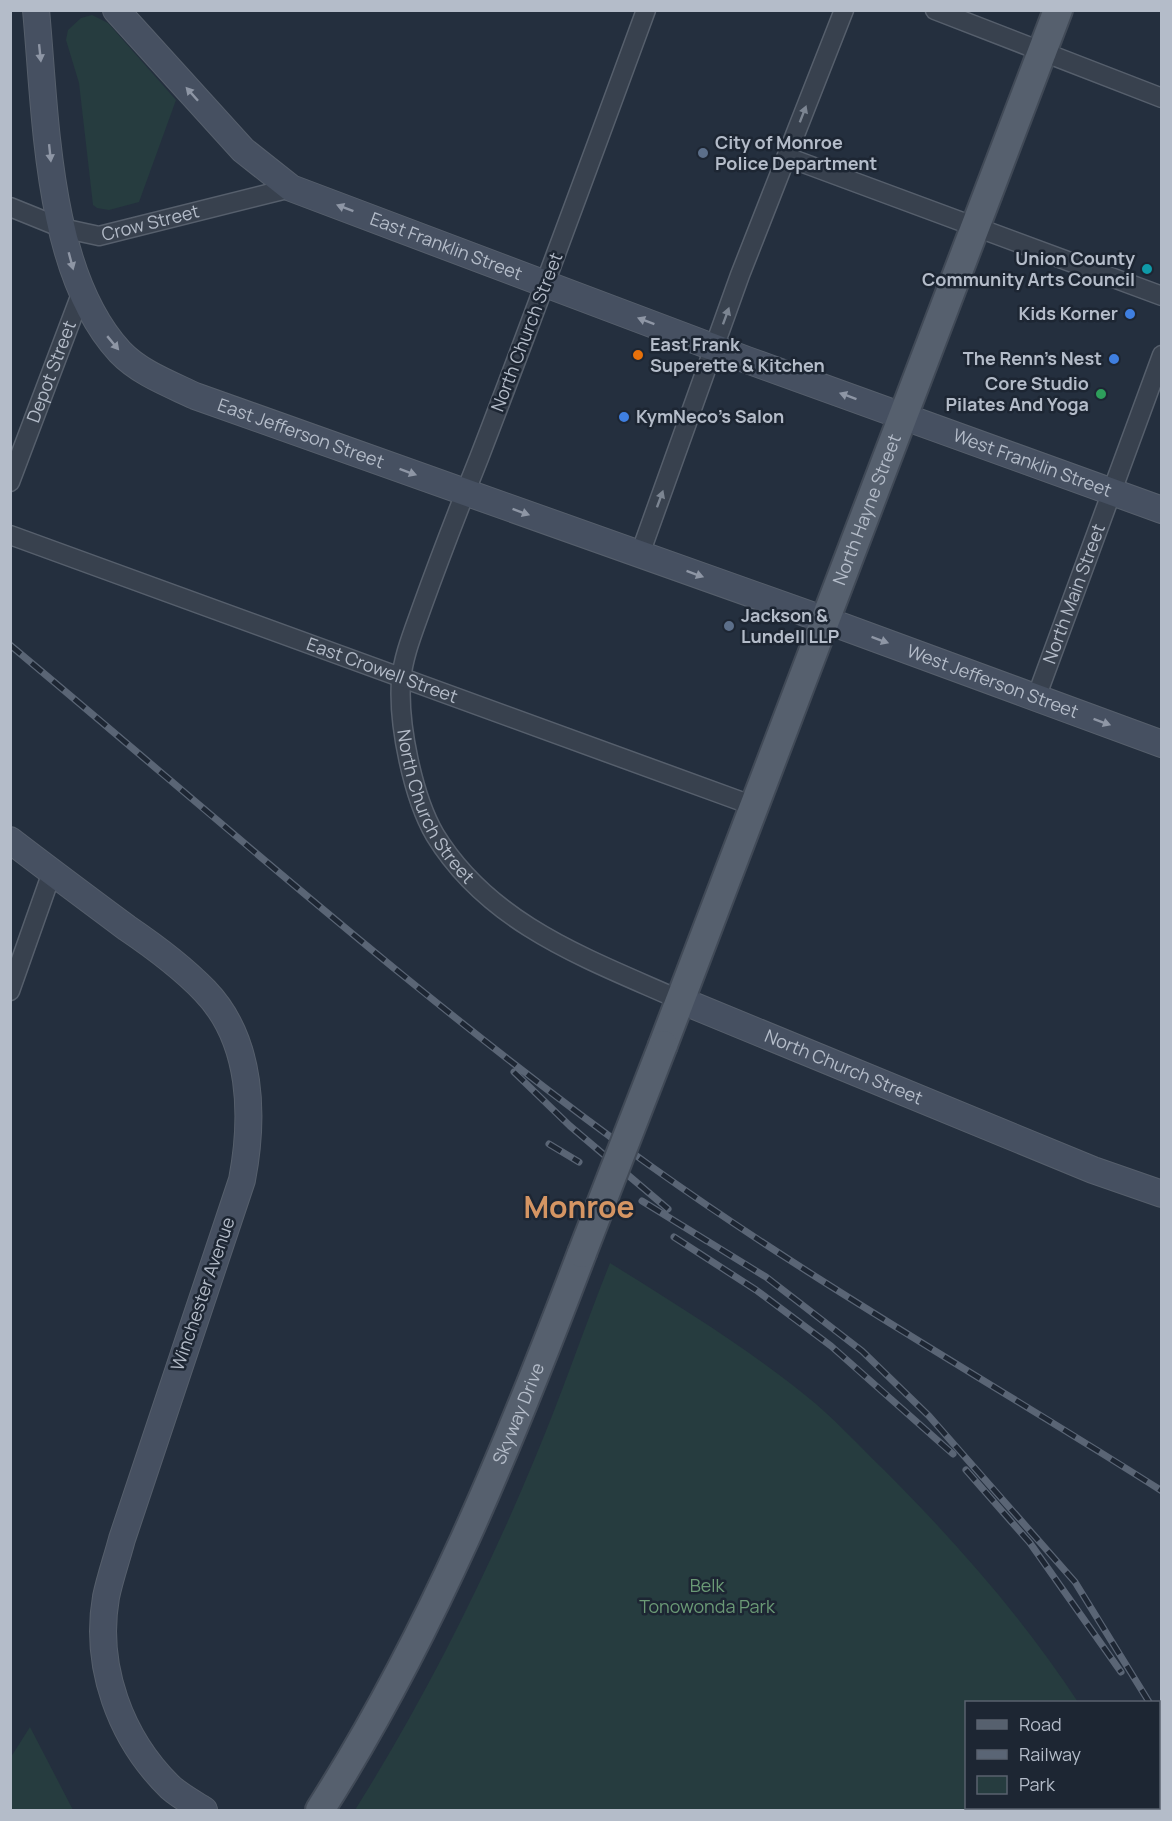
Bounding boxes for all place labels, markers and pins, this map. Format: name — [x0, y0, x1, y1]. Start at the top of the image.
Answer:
place label: City of Monroe Police Department — [715, 130, 877, 175]
marker: City of Monroe Police Department — [696, 146, 710, 160]
place label: Union County Community Arts Council — [922, 246, 1135, 291]
marker: Union County Community Arts Council — [1140, 262, 1154, 276]
place label: Kids Korner — [1018, 301, 1118, 325]
marker: Kids Korner — [1123, 307, 1137, 321]
place label: East Frank Superette & Kitchen — [650, 332, 825, 377]
place label: The Renn's Nest — [963, 346, 1102, 370]
marker: East Frank Superette & Kitchen — [631, 348, 645, 362]
marker: The Renn's Nest — [1107, 352, 1121, 366]
place label: Core Studio Pilates And Yoga — [946, 371, 1089, 416]
marker: Core Studio Pilates And Yoga — [1094, 387, 1108, 401]
place label: KymNeco's Salon — [636, 404, 784, 428]
marker: KymNeco's Salon — [617, 410, 631, 424]
place label: Jackson & Lundell LLP — [741, 603, 839, 648]
marker: Jackson & Lundell LLP — [722, 619, 736, 633]

